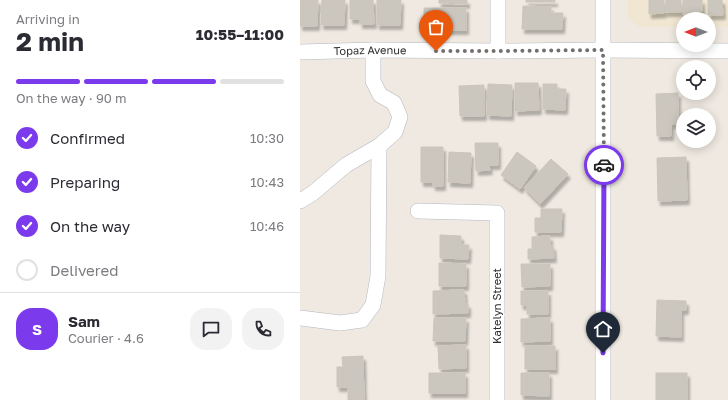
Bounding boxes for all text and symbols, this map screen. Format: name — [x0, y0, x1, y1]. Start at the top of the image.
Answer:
pin — [419, 10, 453, 51]
text: Arriving in — [16, 11, 80, 27]
north arrow — [676, 12, 716, 52]
map controls — [676, 12, 716, 148]
icon: bag — [425, 16, 447, 38]
text: 10:55–11:00 — [196, 25, 284, 43]
text: 2 min — [16, 26, 84, 57]
street label: Topaz Avenue — [333, 43, 406, 57]
button: locate — [676, 60, 716, 100]
text: On the way · 90 m — [16, 90, 127, 106]
button: layers — [676, 108, 716, 148]
icon: check — [16, 127, 38, 149]
text: Confirmed — [50, 129, 125, 147]
text: 10:30 — [250, 130, 284, 146]
courier — [584, 145, 624, 185]
icon: car — [593, 154, 615, 176]
icon: check — [16, 171, 38, 193]
text: Preparing — [50, 173, 120, 191]
text: 10:43 — [250, 174, 284, 190]
icon: check — [16, 215, 38, 237]
text: On the way — [50, 217, 130, 235]
text: 10:46 — [250, 218, 284, 234]
text: Delivered — [50, 261, 118, 279]
street label: Katelyn Street — [490, 268, 503, 344]
button: chat — [190, 308, 232, 350]
button: phone — [242, 308, 284, 350]
text: Sam — [68, 312, 100, 330]
pin — [586, 312, 620, 353]
icon: home — [592, 318, 614, 340]
text: S — [32, 320, 42, 338]
text: Courier · 4.6 — [68, 330, 144, 346]

